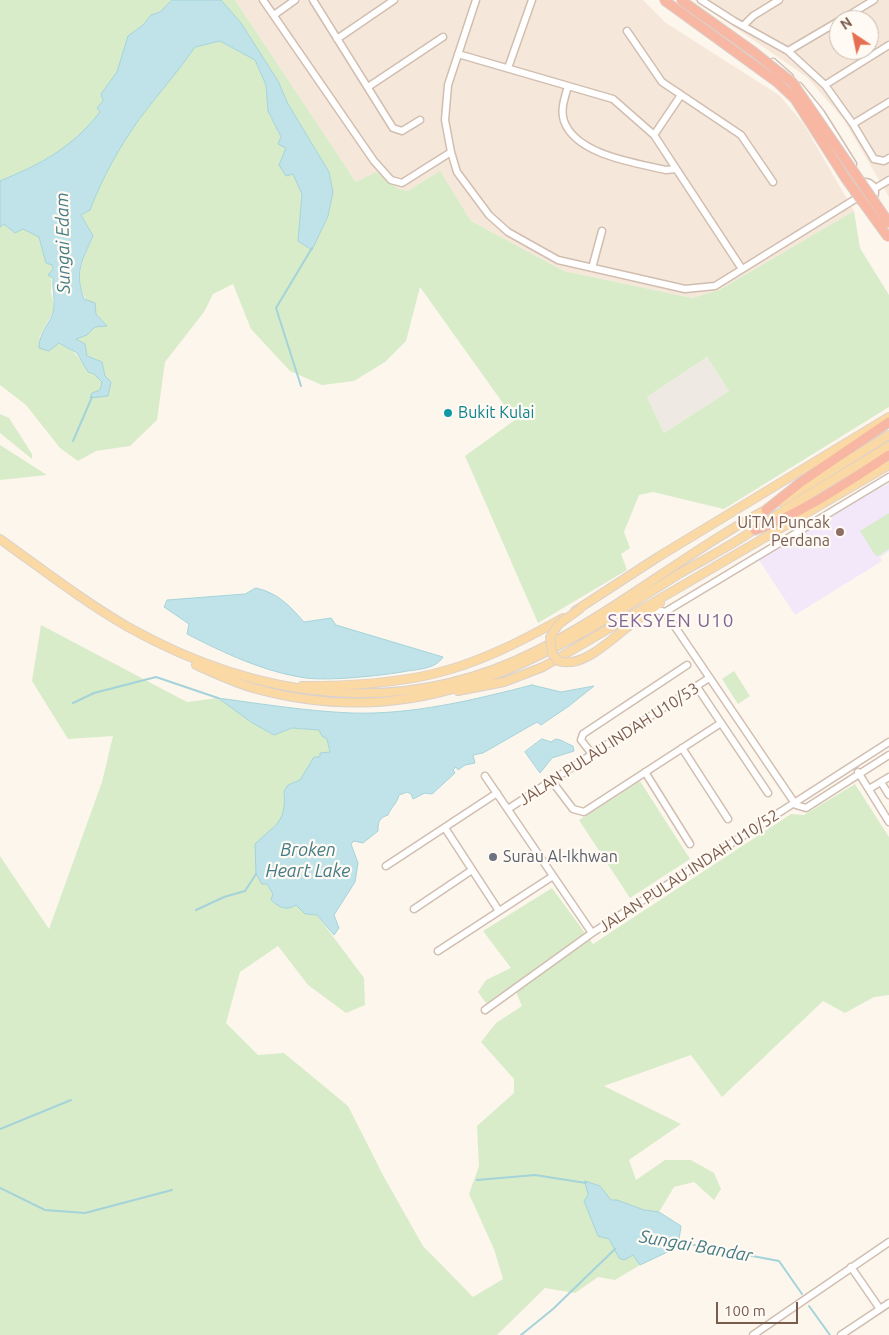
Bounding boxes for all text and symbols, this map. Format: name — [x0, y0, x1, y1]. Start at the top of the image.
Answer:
north arrow — [829, 10, 879, 60]
text: N — [837, 14, 855, 33]
water label: Sungai Edam — [51, 192, 75, 294]
place label: Bukit Kulai — [458, 403, 534, 423]
marker: Bukit Kulai — [442, 407, 454, 419]
place label: UiTM Puncak Perdana — [737, 513, 830, 551]
marker: UiTM Puncak Perdana — [834, 526, 846, 538]
district label: SEKSYEN U10 — [606, 610, 736, 632]
street label: JALAN PULAU INDAH U10/53 — [515, 678, 703, 810]
street label: JALAN PULAU INDAH U10/52 — [595, 805, 783, 937]
water label: Broken Heart Lake — [266, 839, 350, 882]
place label: Surau Al-Ikhwan — [503, 847, 618, 867]
marker: Surau Al-Ikhwan — [487, 851, 499, 863]
water label: Sungai Bandar — [638, 1225, 754, 1267]
scale bar — [719, 1292, 802, 1324]
text: 100 m — [724, 1302, 766, 1319]

